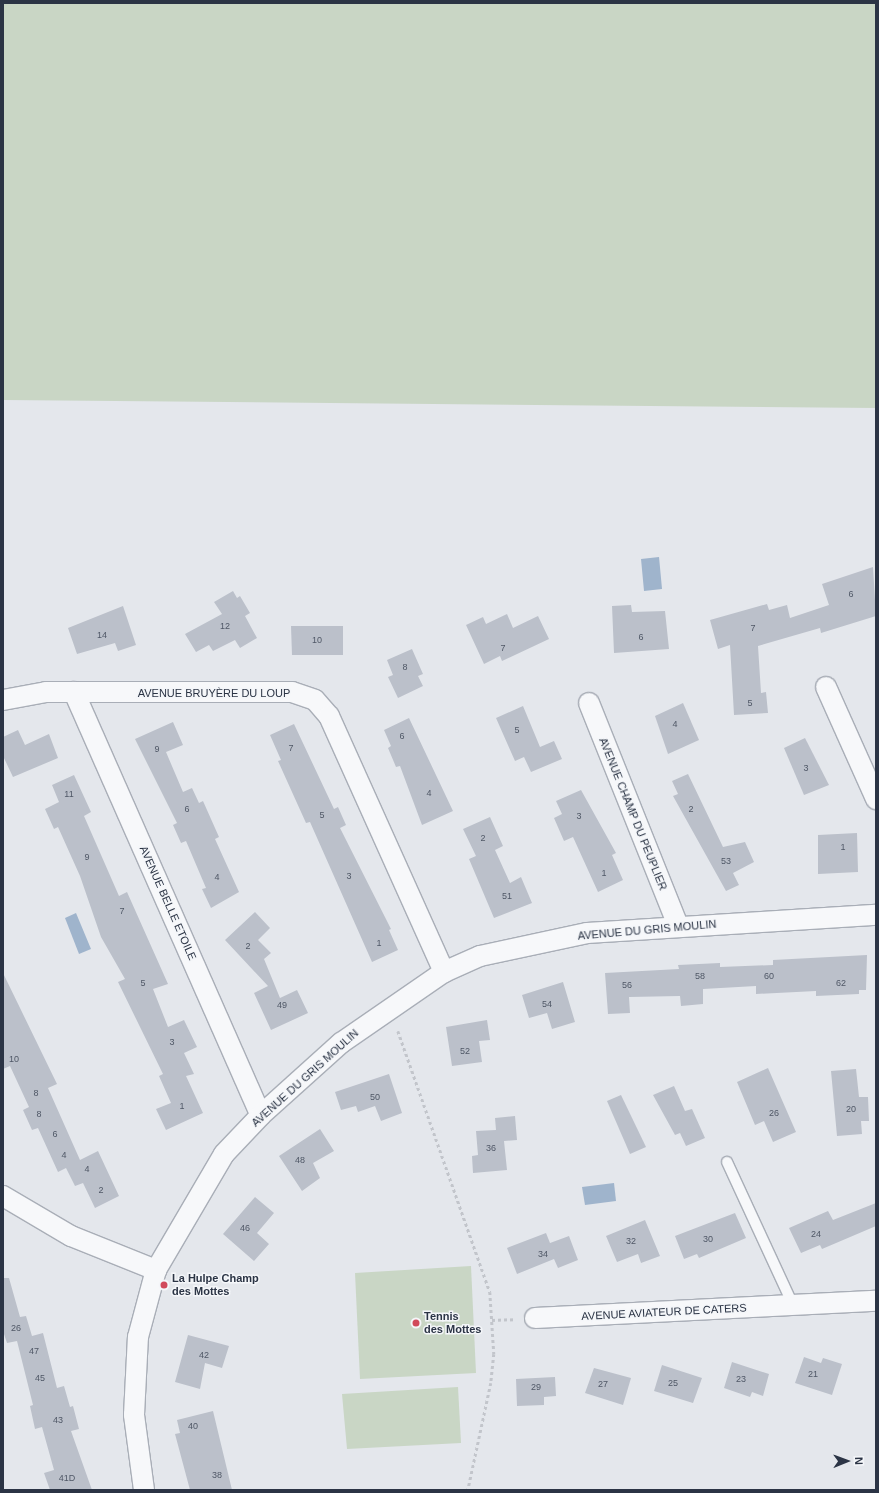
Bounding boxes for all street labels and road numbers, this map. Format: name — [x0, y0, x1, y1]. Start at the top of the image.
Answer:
street label: AVENUE BRUYÈRE DU LOUP — [138, 686, 290, 700]
street label: AVENUE CHAMP DU PEUPLIER — [596, 736, 670, 892]
street label: AVENUE BELLE ETOILE — [137, 844, 199, 962]
street label: AVENUE DU GRIS MOULIN — [577, 917, 717, 943]
street label: AVENUE DU GRIS MOULIN — [249, 1027, 361, 1129]
street label: AVENUE AVIATEUR DE CATERS — [581, 1301, 747, 1323]

